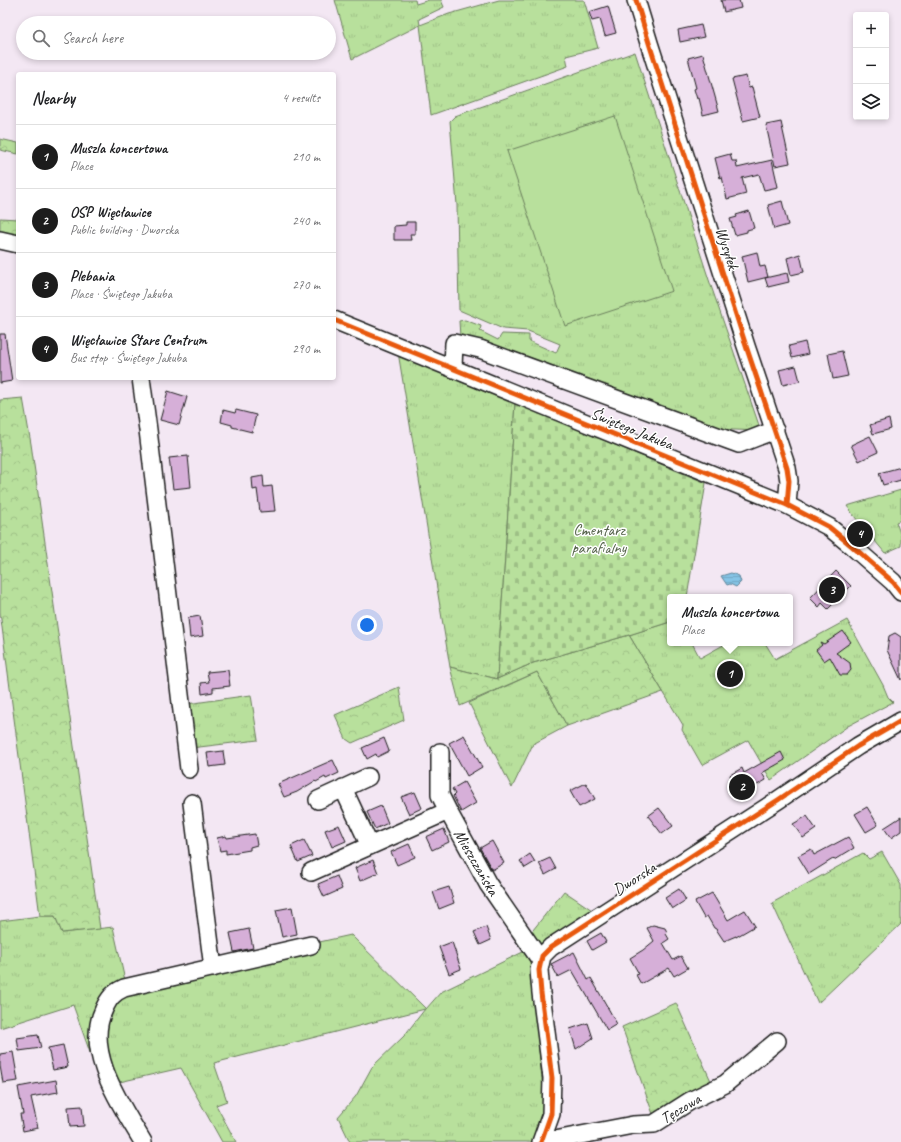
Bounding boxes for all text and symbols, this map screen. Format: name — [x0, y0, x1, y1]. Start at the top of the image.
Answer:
map controls — [853, 12, 889, 120]
button: + — [853, 12, 889, 48]
search box — [16, 16, 336, 60]
icon: search — [30, 27, 52, 49]
text: Search here — [62, 29, 123, 48]
button: − — [853, 48, 889, 84]
button: layers — [853, 84, 889, 120]
text: Nearby — [32, 88, 75, 109]
text: 4 results — [282, 90, 320, 106]
text: Muszla koncertowa — [70, 139, 167, 158]
text: 1 — [42, 149, 48, 165]
text: 210 m — [292, 149, 320, 165]
text: Place — [70, 158, 93, 174]
text: OSP Więcławice — [70, 203, 151, 222]
text: 2 — [42, 213, 48, 229]
text: 240 m — [292, 213, 320, 229]
text: Public building · Dworska — [70, 222, 179, 238]
street label: Wysyłek — [711, 225, 744, 273]
text: Plebania — [70, 267, 114, 286]
text: 3 — [42, 277, 48, 293]
text: 270 m — [292, 277, 320, 293]
text: Place · Świętego Jakuba — [70, 286, 172, 302]
text: Więcławice Stare Centrum — [70, 331, 207, 350]
text: 4 — [42, 341, 48, 357]
text: 290 m — [292, 341, 320, 357]
text: Bus stop · Świętego Jakuba — [70, 350, 186, 366]
street label: Świętego Jakuba — [588, 403, 677, 455]
pin: 4 — [847, 519, 873, 549]
park label: Cmentarz parafialny — [572, 520, 628, 558]
pin: 3 — [819, 575, 845, 605]
popup — [667, 594, 793, 646]
text: Muszla koncertowa — [681, 603, 779, 622]
your location — [357, 615, 377, 635]
text: Place — [681, 622, 704, 638]
pin: 1 — [717, 659, 743, 689]
pin: 2 — [729, 772, 755, 802]
street label: Mieszczańska — [449, 826, 504, 900]
street label: Dworska — [609, 857, 661, 900]
street label: Tęczowa — [657, 1088, 706, 1129]

